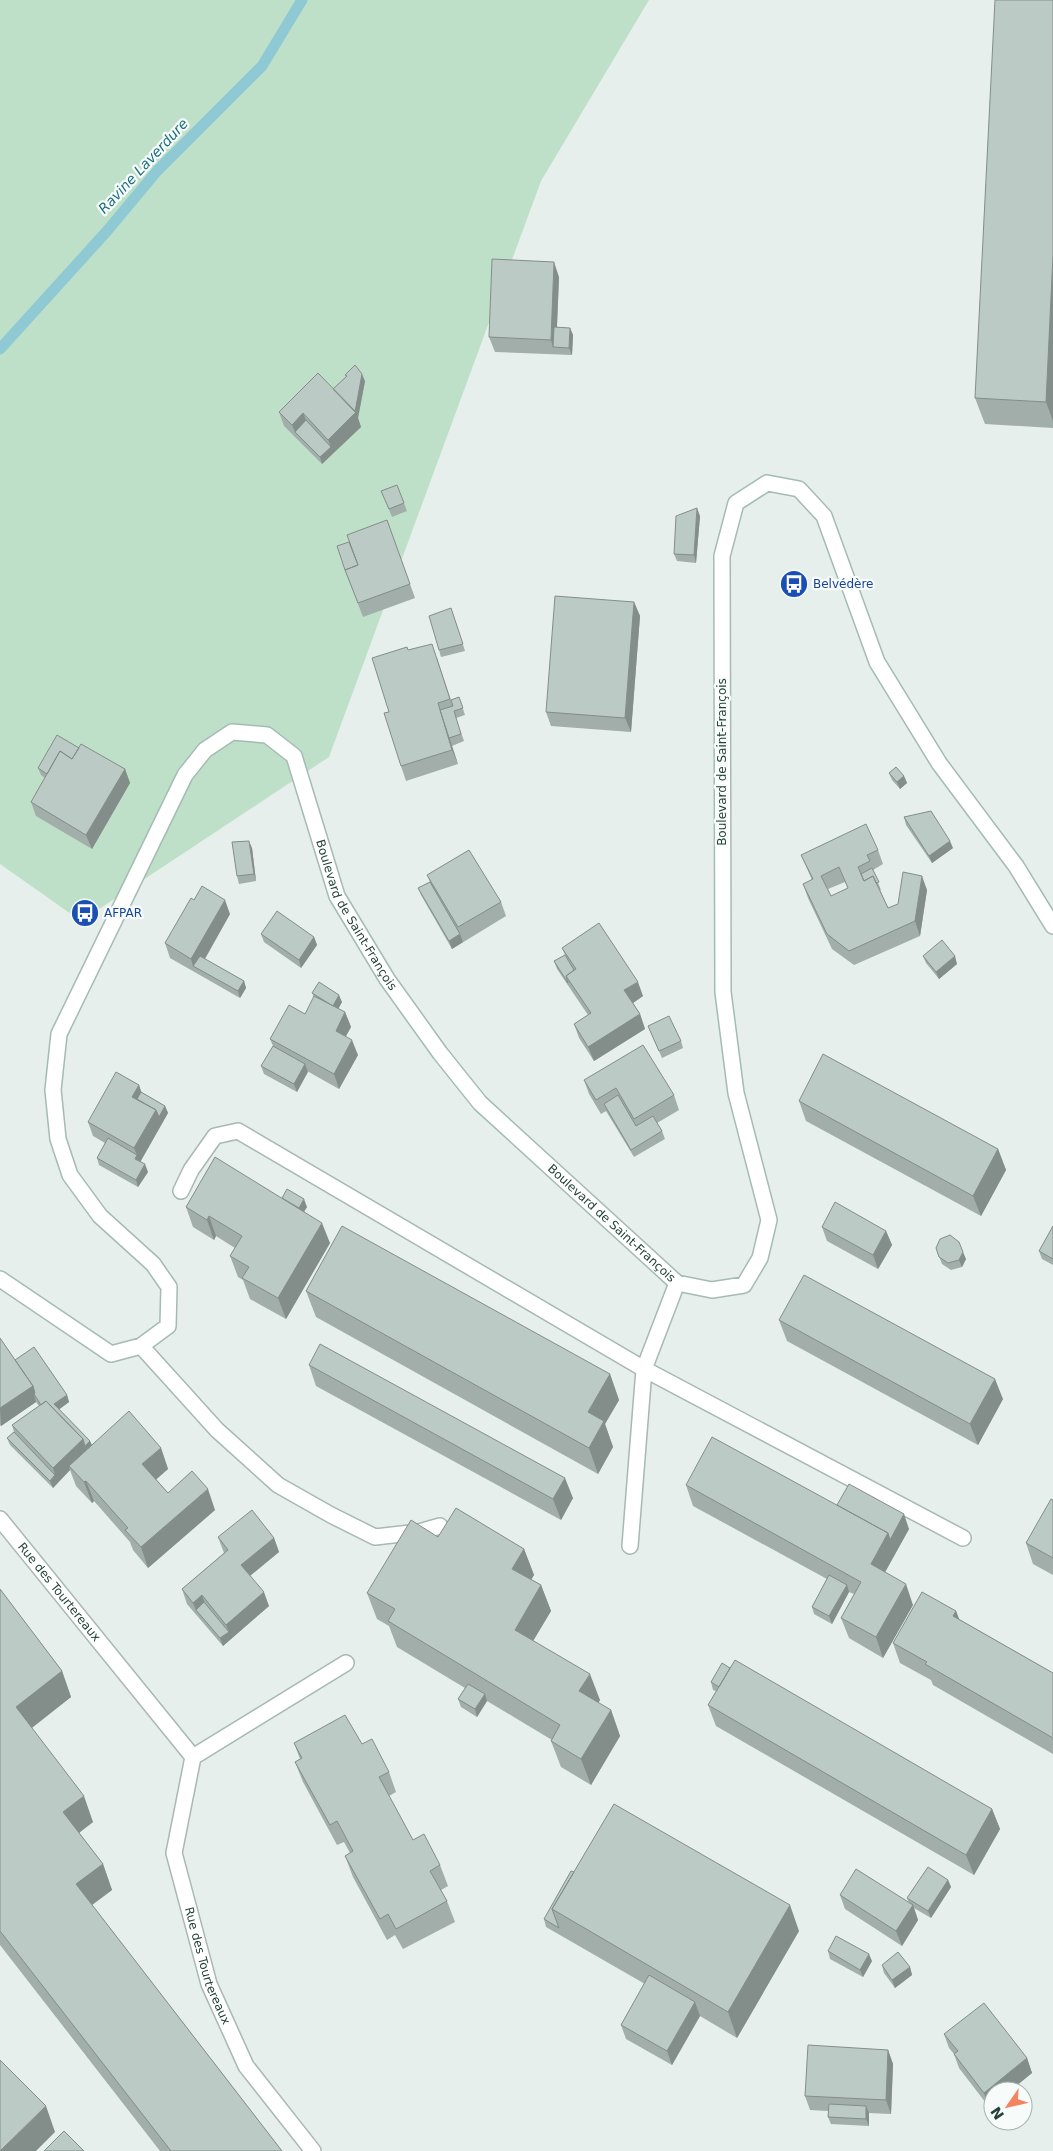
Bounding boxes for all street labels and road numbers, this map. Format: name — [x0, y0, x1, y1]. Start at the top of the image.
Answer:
street label: Boulevard de Saint-François — [715, 678, 729, 846]
street label: Boulevard de Saint-François — [313, 838, 400, 993]
street label: Boulevard de Saint-François — [545, 1161, 678, 1285]
street label: Rue des Tourtereaux — [15, 1540, 103, 1644]
street label: Rue des Tourtereaux — [182, 1905, 233, 2027]

